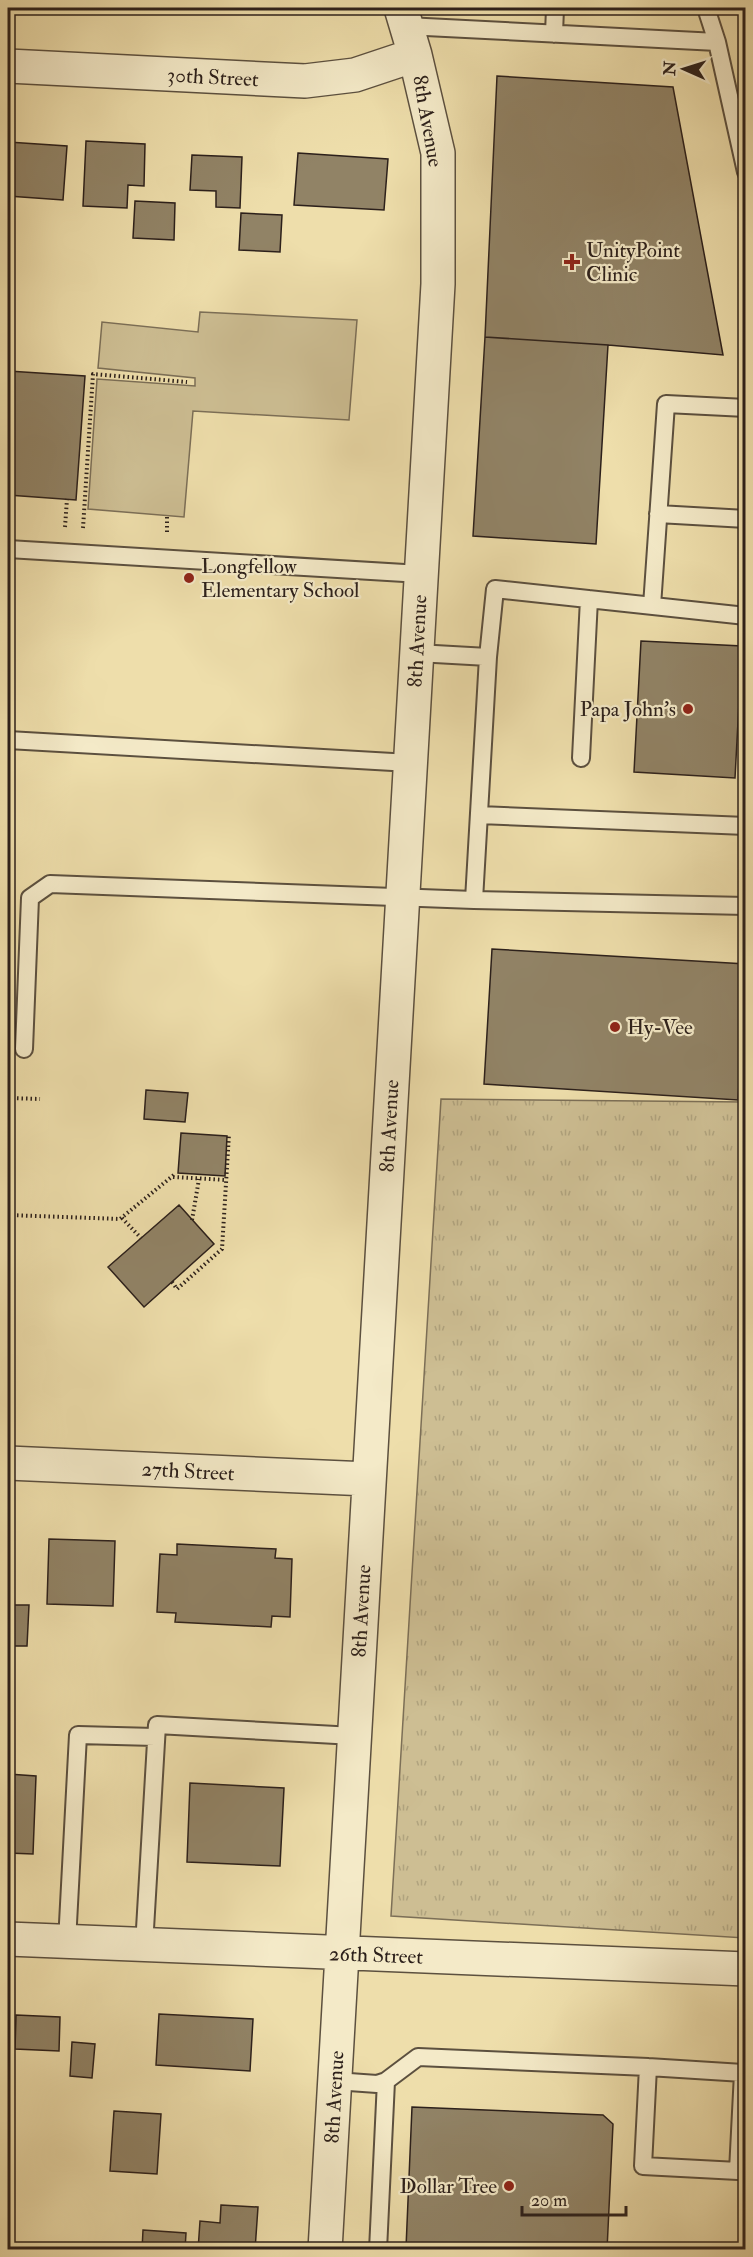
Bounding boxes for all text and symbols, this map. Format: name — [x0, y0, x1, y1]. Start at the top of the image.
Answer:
north arrow — [654, 39, 714, 99]
text: N — [660, 60, 680, 77]
street label: 30th Street — [166, 62, 260, 93]
street label: 8th Avenue — [406, 73, 449, 169]
place label: UnityPoint Clinic — [586, 237, 680, 288]
marker: UnityPoint Clinic — [563, 253, 581, 271]
place label: Longfellow Elementary School — [201, 553, 360, 604]
marker: Longfellow Elementary School — [182, 571, 196, 585]
street label: 8th Avenue — [402, 594, 433, 688]
place label: Papa John's — [580, 696, 676, 723]
marker: Papa John's — [681, 702, 695, 716]
place label: Hy-Vee — [627, 1014, 693, 1041]
marker: Hy-Vee — [608, 1020, 622, 1034]
street label: 8th Avenue — [374, 1079, 405, 1173]
street label: 27th Street — [141, 1456, 235, 1487]
street label: 8th Avenue — [346, 1564, 377, 1658]
street label: 26th Street — [328, 1940, 424, 1971]
street label: 8th Avenue — [319, 2050, 350, 2144]
place label: Dollar Tree — [400, 2173, 497, 2200]
marker: Dollar Tree — [502, 2179, 516, 2193]
scale bar — [522, 2179, 626, 2217]
text: 20 m — [531, 2189, 567, 2212]

